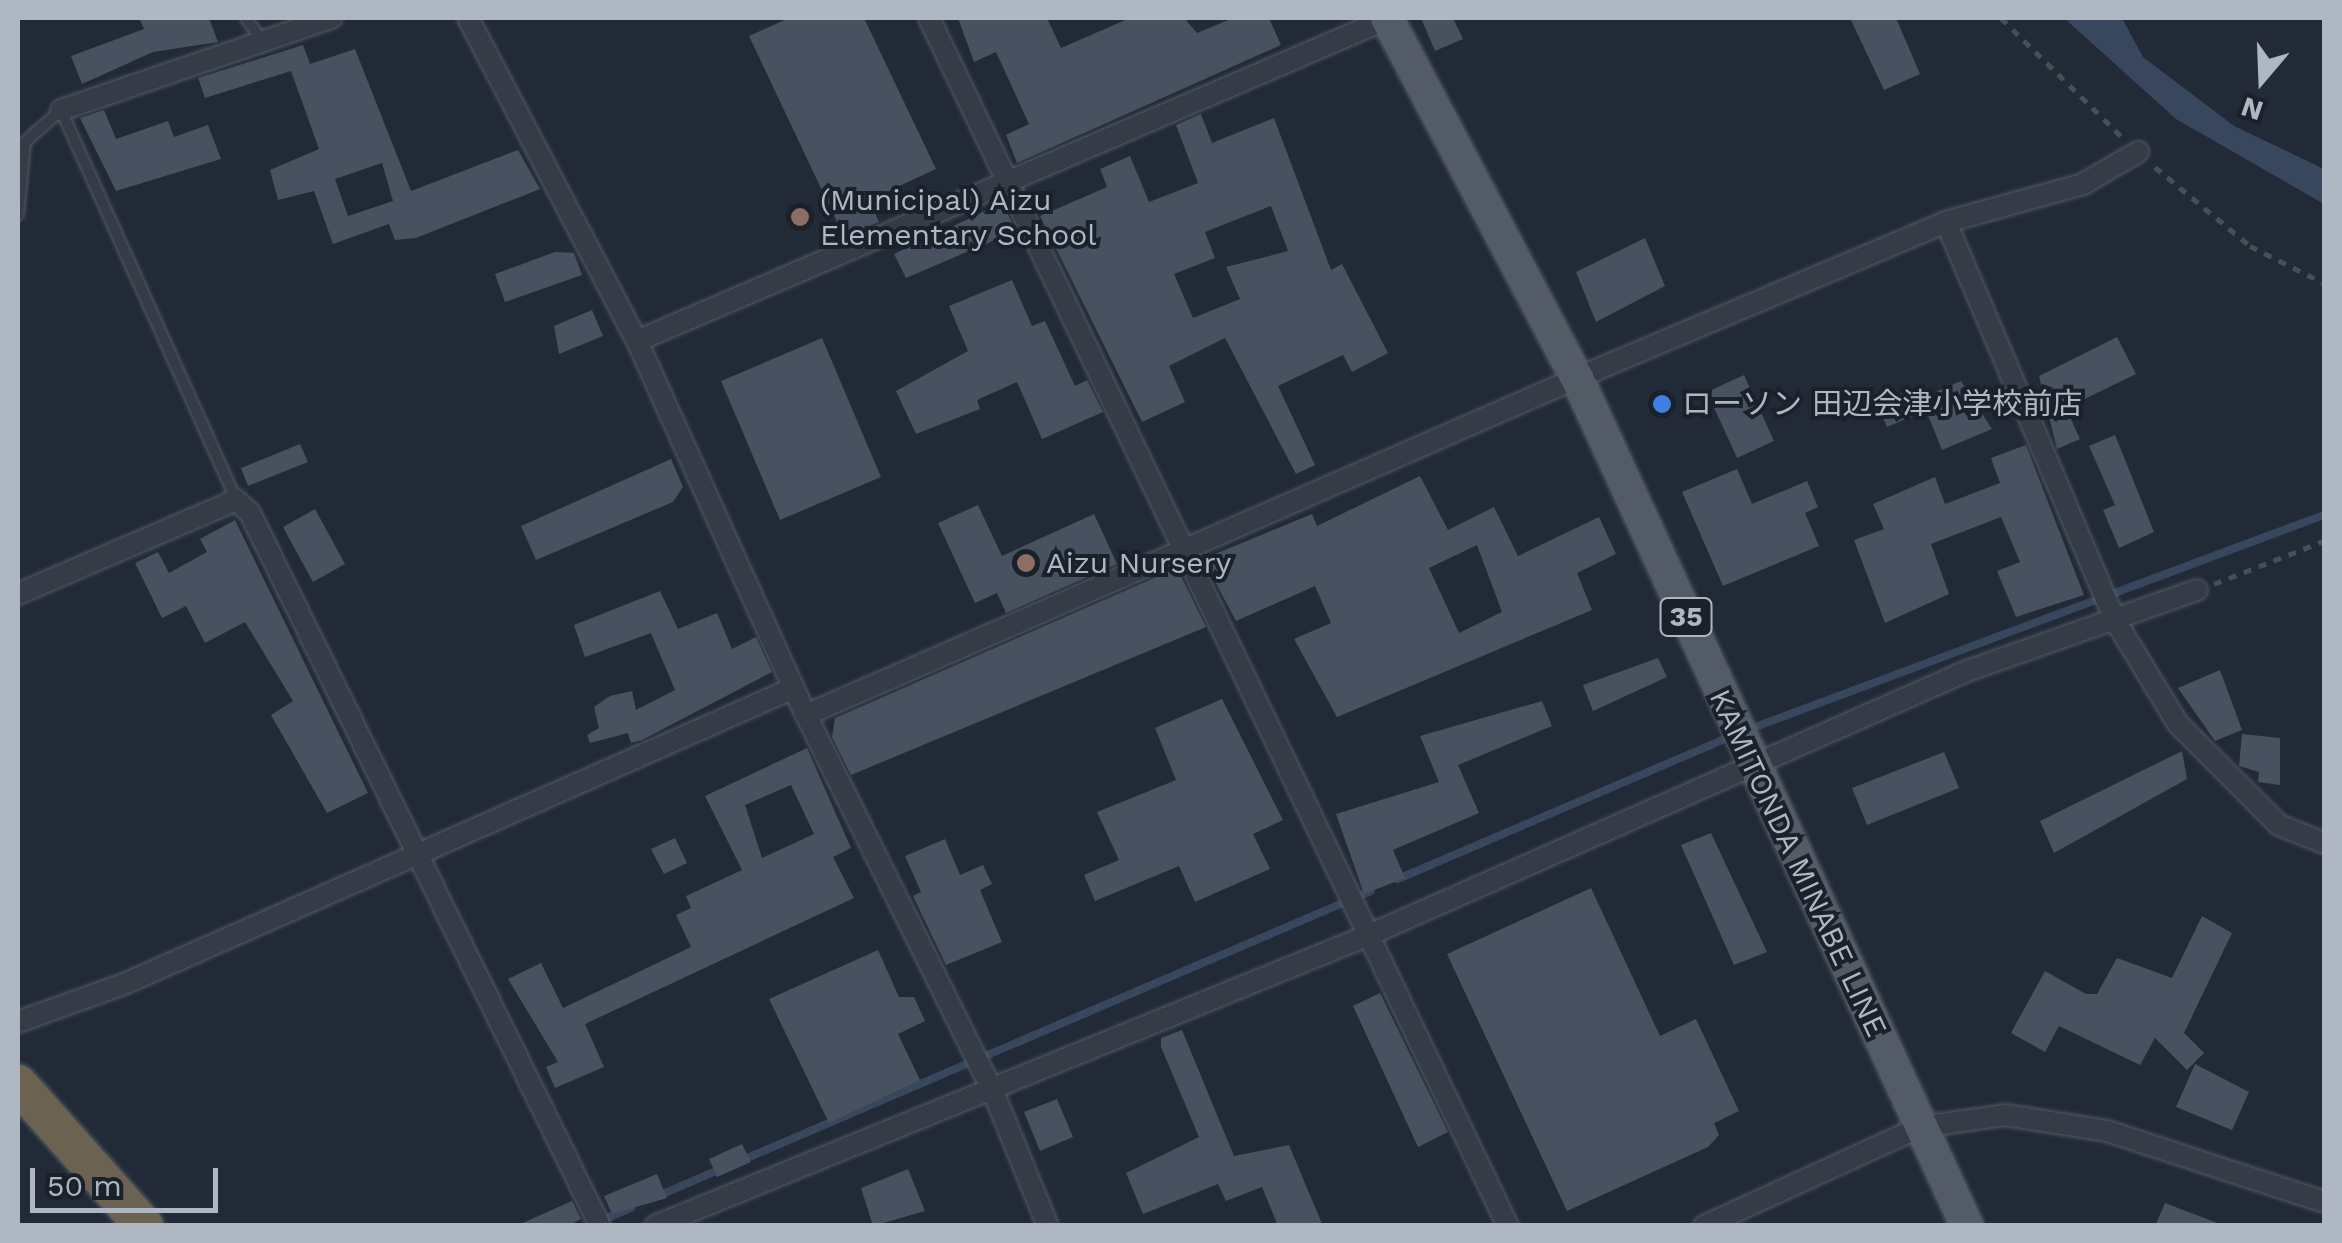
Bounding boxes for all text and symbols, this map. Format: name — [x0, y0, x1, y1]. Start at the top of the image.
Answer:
north arrow — [2212, 30, 2312, 130]
text: N — [2237, 90, 2267, 128]
place label: (Municipal) Aizu Elementary School — [820, 182, 1097, 252]
marker: (Municipal) Aizu Elementary School — [789, 206, 811, 228]
place label: ローソン 田辺会津小学校前店 — [1682, 386, 2082, 422]
marker: ローソン 田辺会津小学校前店 — [1651, 393, 1673, 415]
place label: Aizu Nursery — [1046, 545, 1231, 581]
marker: Aizu Nursery — [1015, 552, 1037, 574]
road number: 35 — [1658, 594, 1714, 640]
street label: KAMITONDA MINABE LINE — [1701, 683, 1895, 1043]
scale bar — [35, 1148, 222, 1210]
text: 50 m — [47, 1168, 122, 1203]

